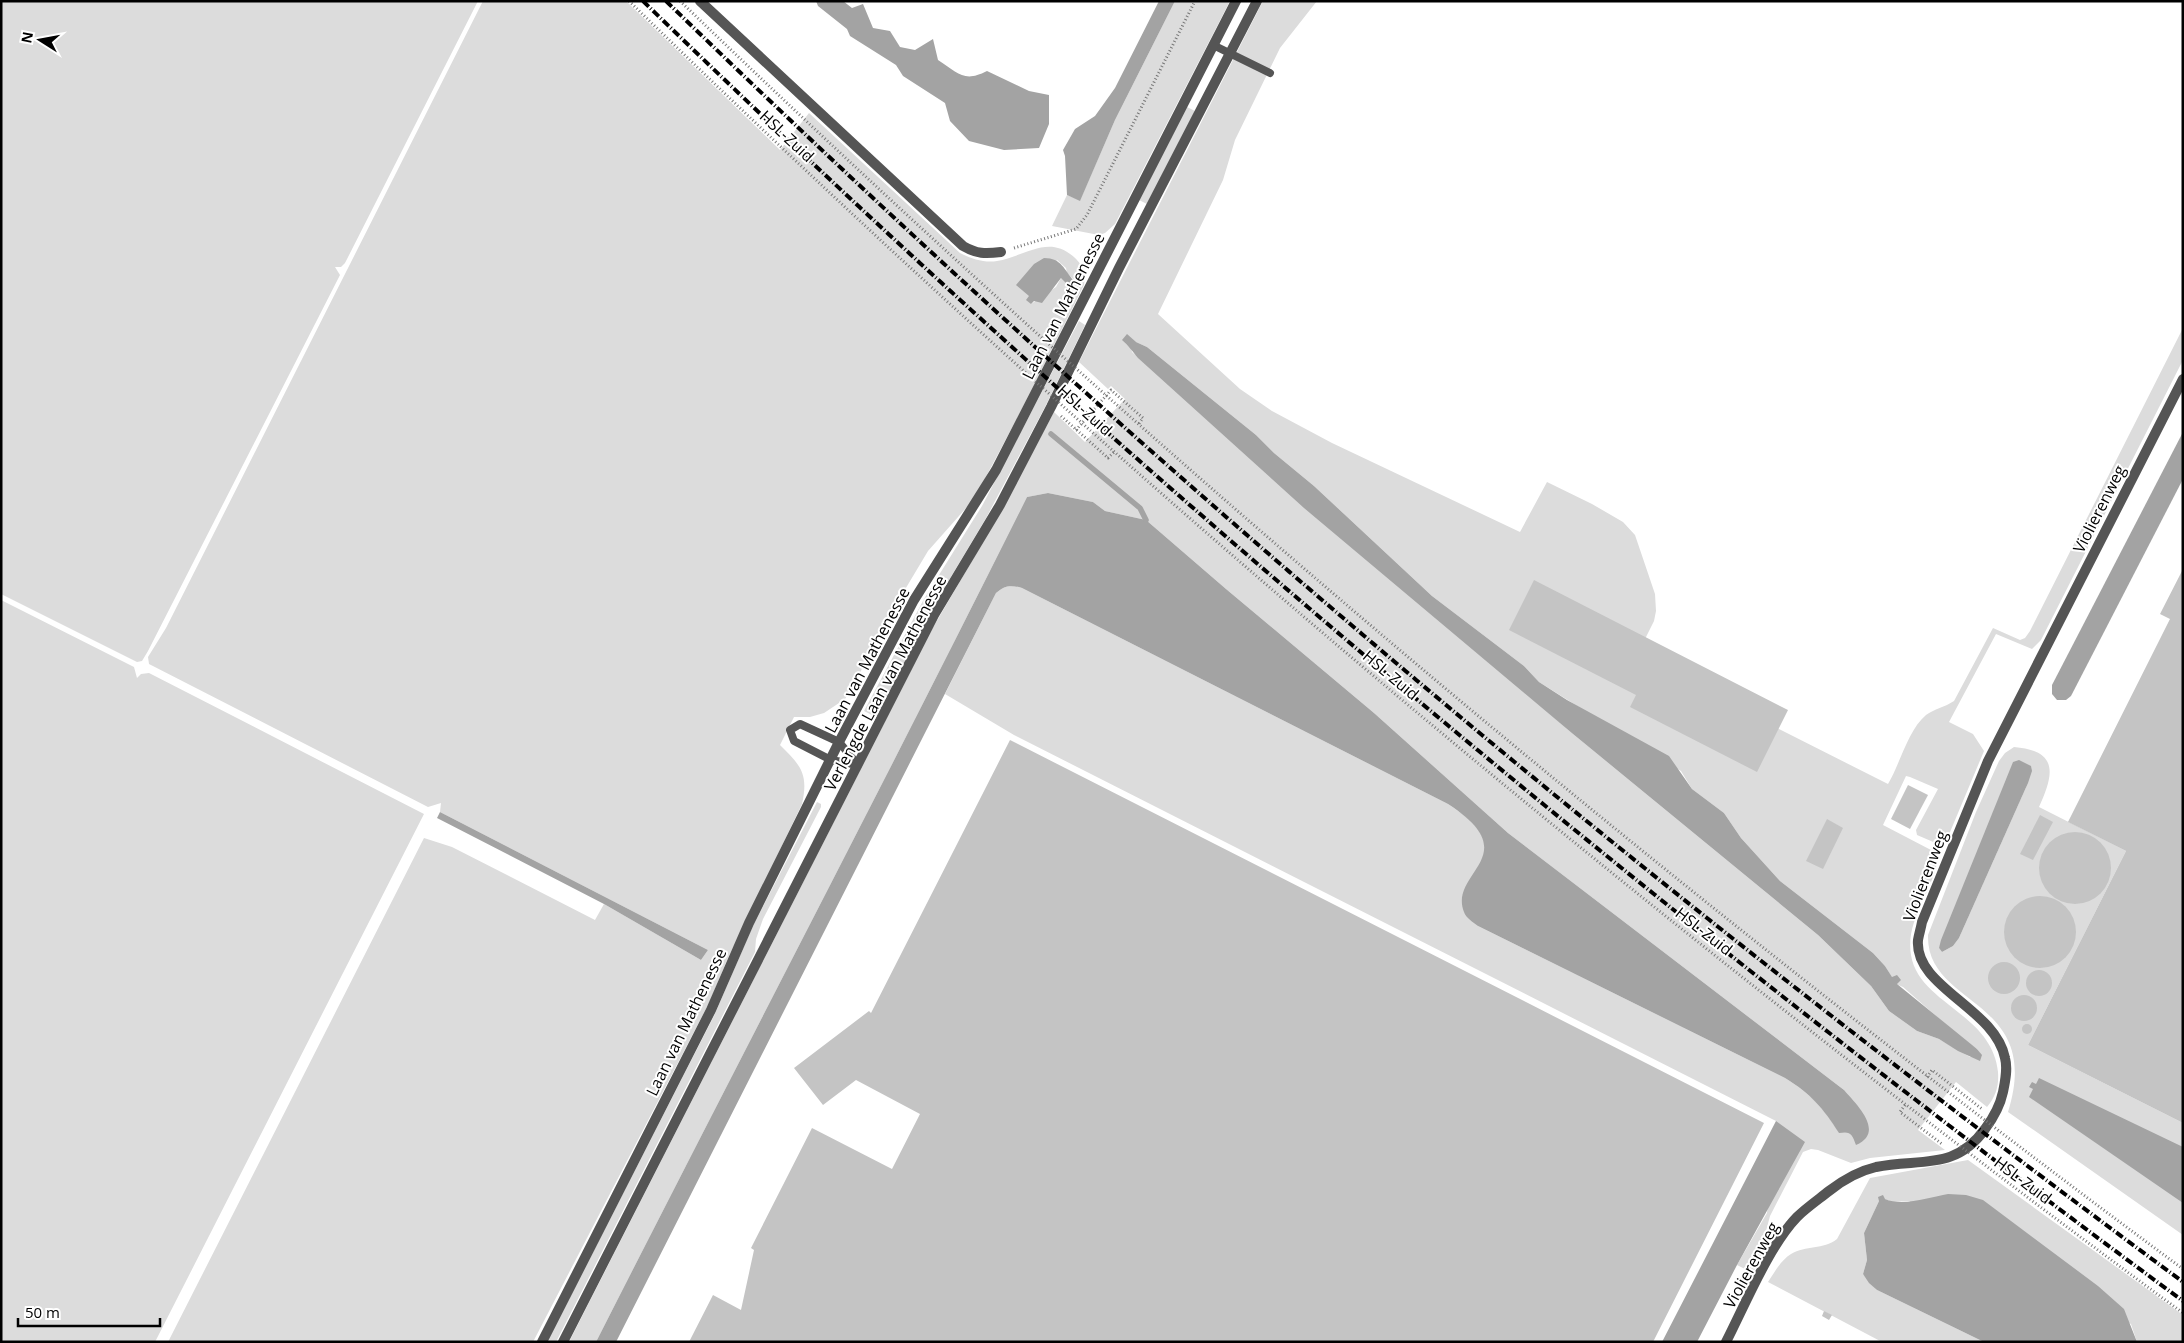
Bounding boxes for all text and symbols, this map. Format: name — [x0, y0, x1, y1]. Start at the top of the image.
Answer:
north arrow — [15, 15, 65, 65]
text: N — [16, 30, 37, 45]
street label: HSL-Zuid — [755, 105, 819, 167]
street label: Laan van Mathenesse — [1016, 229, 1110, 383]
street label: HSL-Zuid — [1053, 379, 1117, 441]
street label: Violierenweg — [2067, 461, 2131, 557]
street label: Verlengde Laan van Mathenesse — [819, 571, 951, 795]
street label: Laan van Mathenesse — [819, 583, 915, 737]
street label: HSL-Zuid — [1358, 645, 1424, 705]
street label: Violierenweg — [1898, 827, 1953, 925]
street label: HSL-Zuid — [1671, 902, 1737, 960]
street label: Laan van Mathenesse — [641, 944, 731, 1100]
street label: HSL-Zuid — [1990, 1151, 2056, 1209]
street label: Violierenweg — [1718, 1218, 1784, 1312]
scale bar — [18, 1296, 160, 1328]
text: 50 m — [25, 1302, 60, 1322]

